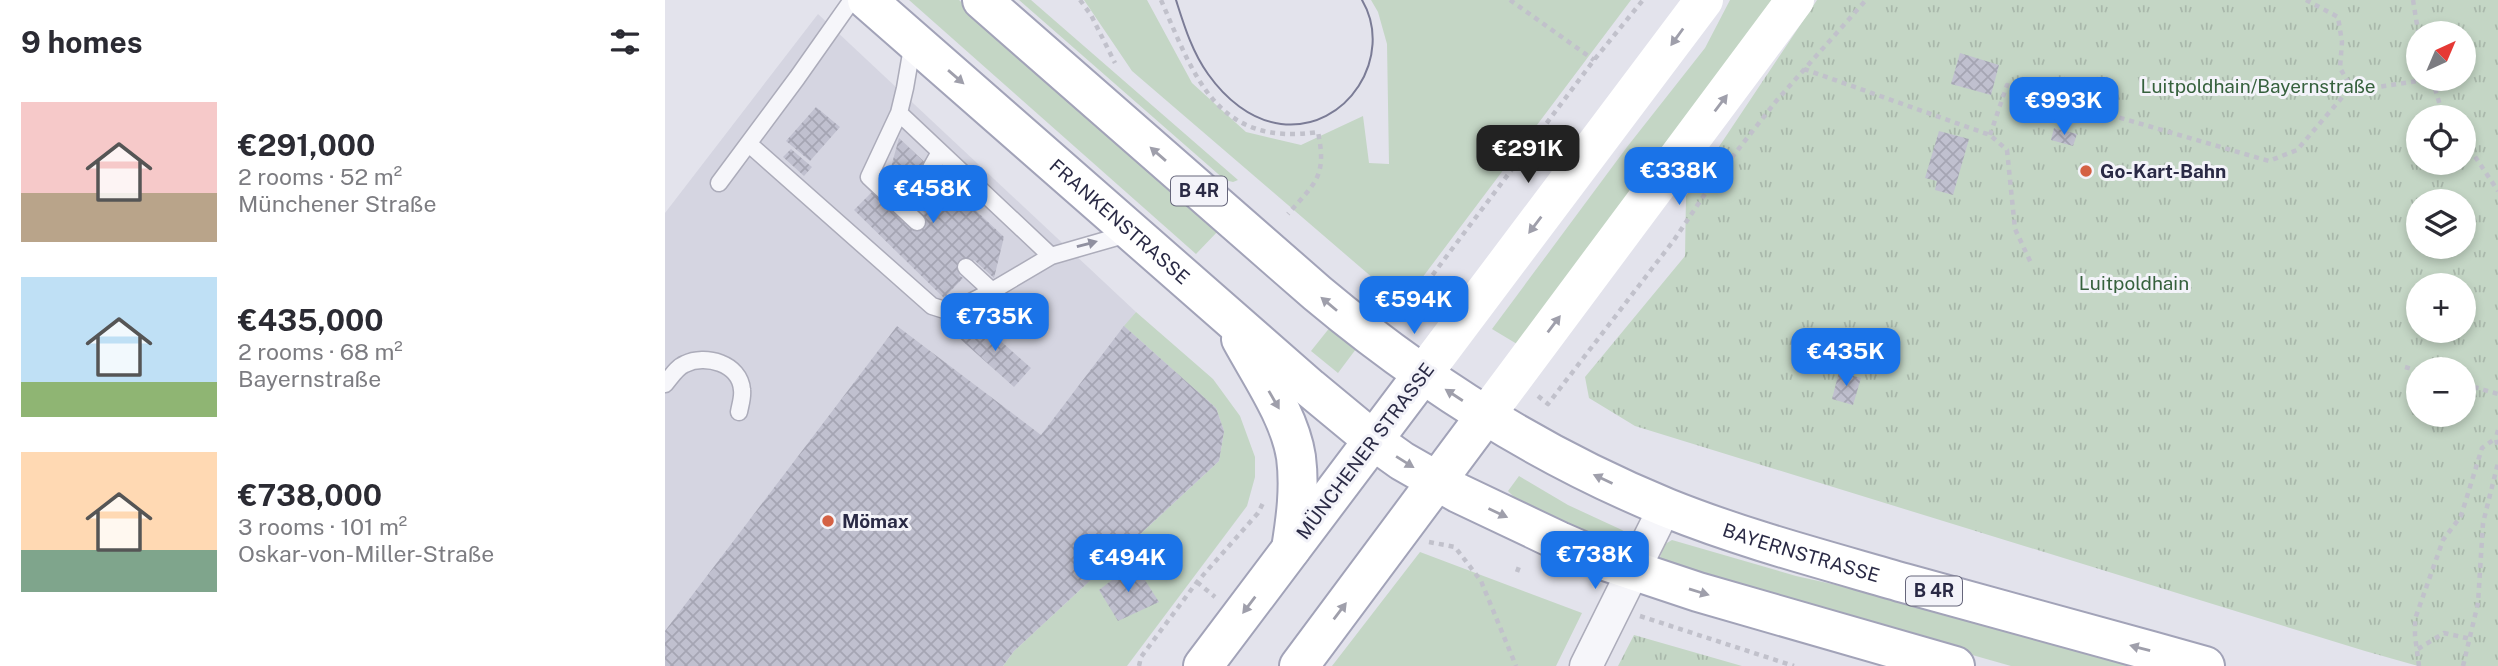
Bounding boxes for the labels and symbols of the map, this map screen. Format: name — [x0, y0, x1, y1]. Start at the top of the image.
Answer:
north arrow — [2406, 21, 2476, 91]
one-way arrow — [1670, 27, 1684, 46]
one-way arrow — [947, 69, 964, 84]
park label: Luitpoldhain/Bayernstraße — [2140, 75, 2376, 97]
pin: €993K — [2015, 78, 2113, 137]
one-way arrow — [1713, 94, 1728, 112]
pin: €291K — [1479, 125, 1577, 185]
one-way arrow — [1149, 146, 1167, 162]
pin: €338K — [1630, 148, 1728, 207]
street label: FRANKENSTRASSE — [1045, 154, 1194, 288]
place label: Go-Kart-Bahn — [2100, 160, 2226, 182]
marker: Go-Kart-Bahn — [2078, 163, 2094, 179]
pin: €458K — [884, 166, 982, 225]
road number: B 4R — [1171, 176, 1227, 206]
one-way arrow — [1529, 216, 1543, 234]
one-way arrow — [1077, 239, 1098, 249]
park label: Luitpoldhain — [2079, 272, 2189, 294]
pin: €594K — [1365, 276, 1463, 336]
pin: €735K — [946, 294, 1044, 353]
one-way arrow — [1321, 297, 1338, 312]
one-way arrow — [1547, 315, 1562, 333]
pin: €435K — [1797, 328, 1895, 388]
street label: MÜNCHENER STRASSE — [1292, 359, 1438, 543]
one-way arrow — [1444, 388, 1464, 401]
one-way arrow — [1268, 391, 1280, 410]
one-way arrow — [1396, 455, 1414, 469]
one-way arrow — [1593, 473, 1613, 485]
one-way arrow — [1488, 507, 1508, 518]
place label: Mömax — [842, 510, 909, 532]
marker: Mömax — [820, 513, 836, 529]
street label: BAYERNSTRASSE — [1720, 519, 1882, 586]
pin: €738K — [1546, 532, 1644, 591]
pin: €494K — [1079, 534, 1177, 594]
road number: B 4R — [1906, 576, 1962, 606]
one-way arrow — [1689, 588, 1710, 598]
one-way arrow — [1242, 596, 1256, 614]
one-way arrow — [1332, 603, 1347, 621]
one-way arrow — [2128, 642, 2150, 653]

